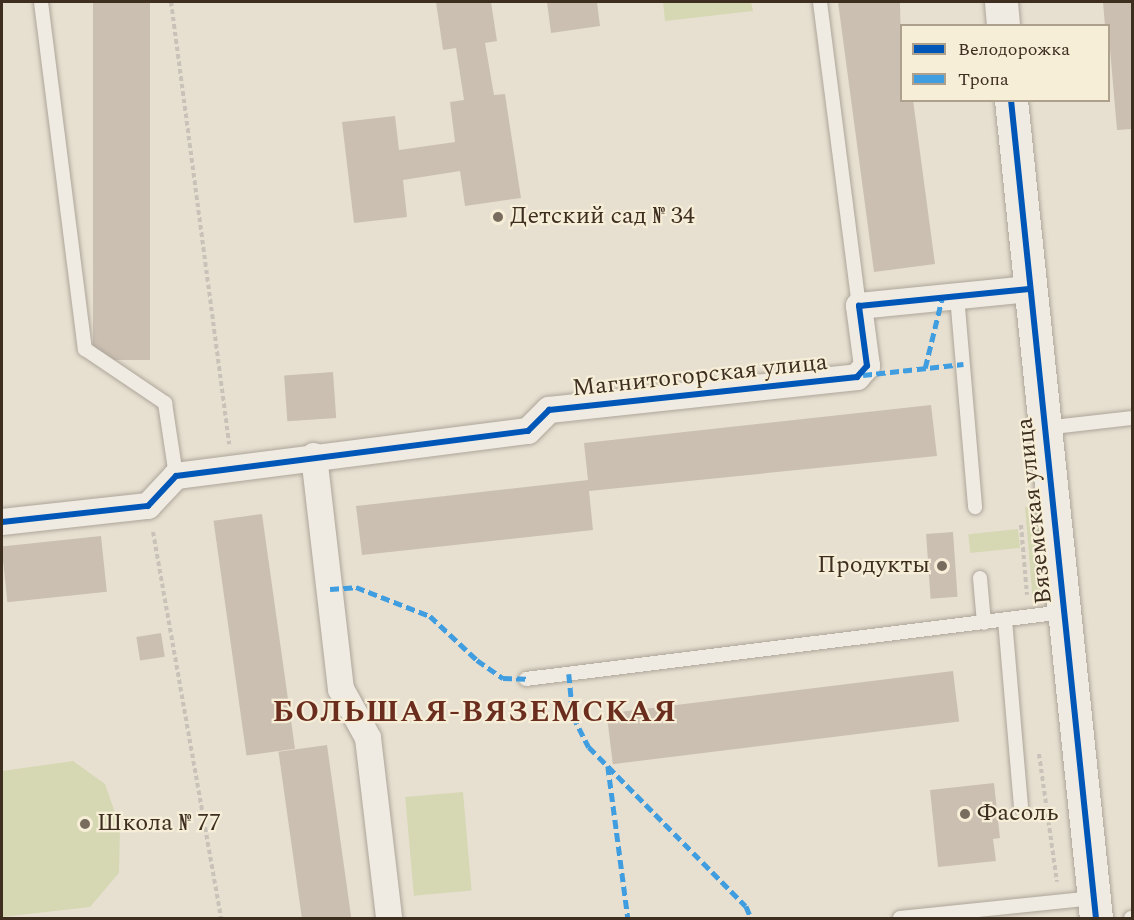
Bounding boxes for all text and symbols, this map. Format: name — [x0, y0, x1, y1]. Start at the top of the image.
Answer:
legend — [900, 24, 1110, 102]
text: Велодорожка — [958, 36, 1070, 63]
text: Тропа — [958, 66, 1009, 93]
place label: Детский сад № 34 — [510, 203, 695, 231]
marker: Детский сад № 34 — [491, 210, 505, 224]
street label: Магнитогорская улица — [571, 348, 829, 404]
street label: Вяземская улица — [1011, 416, 1059, 606]
place label: Продукты — [817, 552, 930, 580]
marker: Продукты — [935, 559, 949, 573]
district label: БОЛЬШАЯ-ВЯЗЕМСКАЯ — [272, 694, 678, 730]
place label: Фасоль — [977, 800, 1058, 828]
marker: Фасоль — [958, 807, 972, 821]
place label: Школа № 77 — [97, 810, 221, 838]
marker: Школа № 77 — [78, 817, 92, 831]

